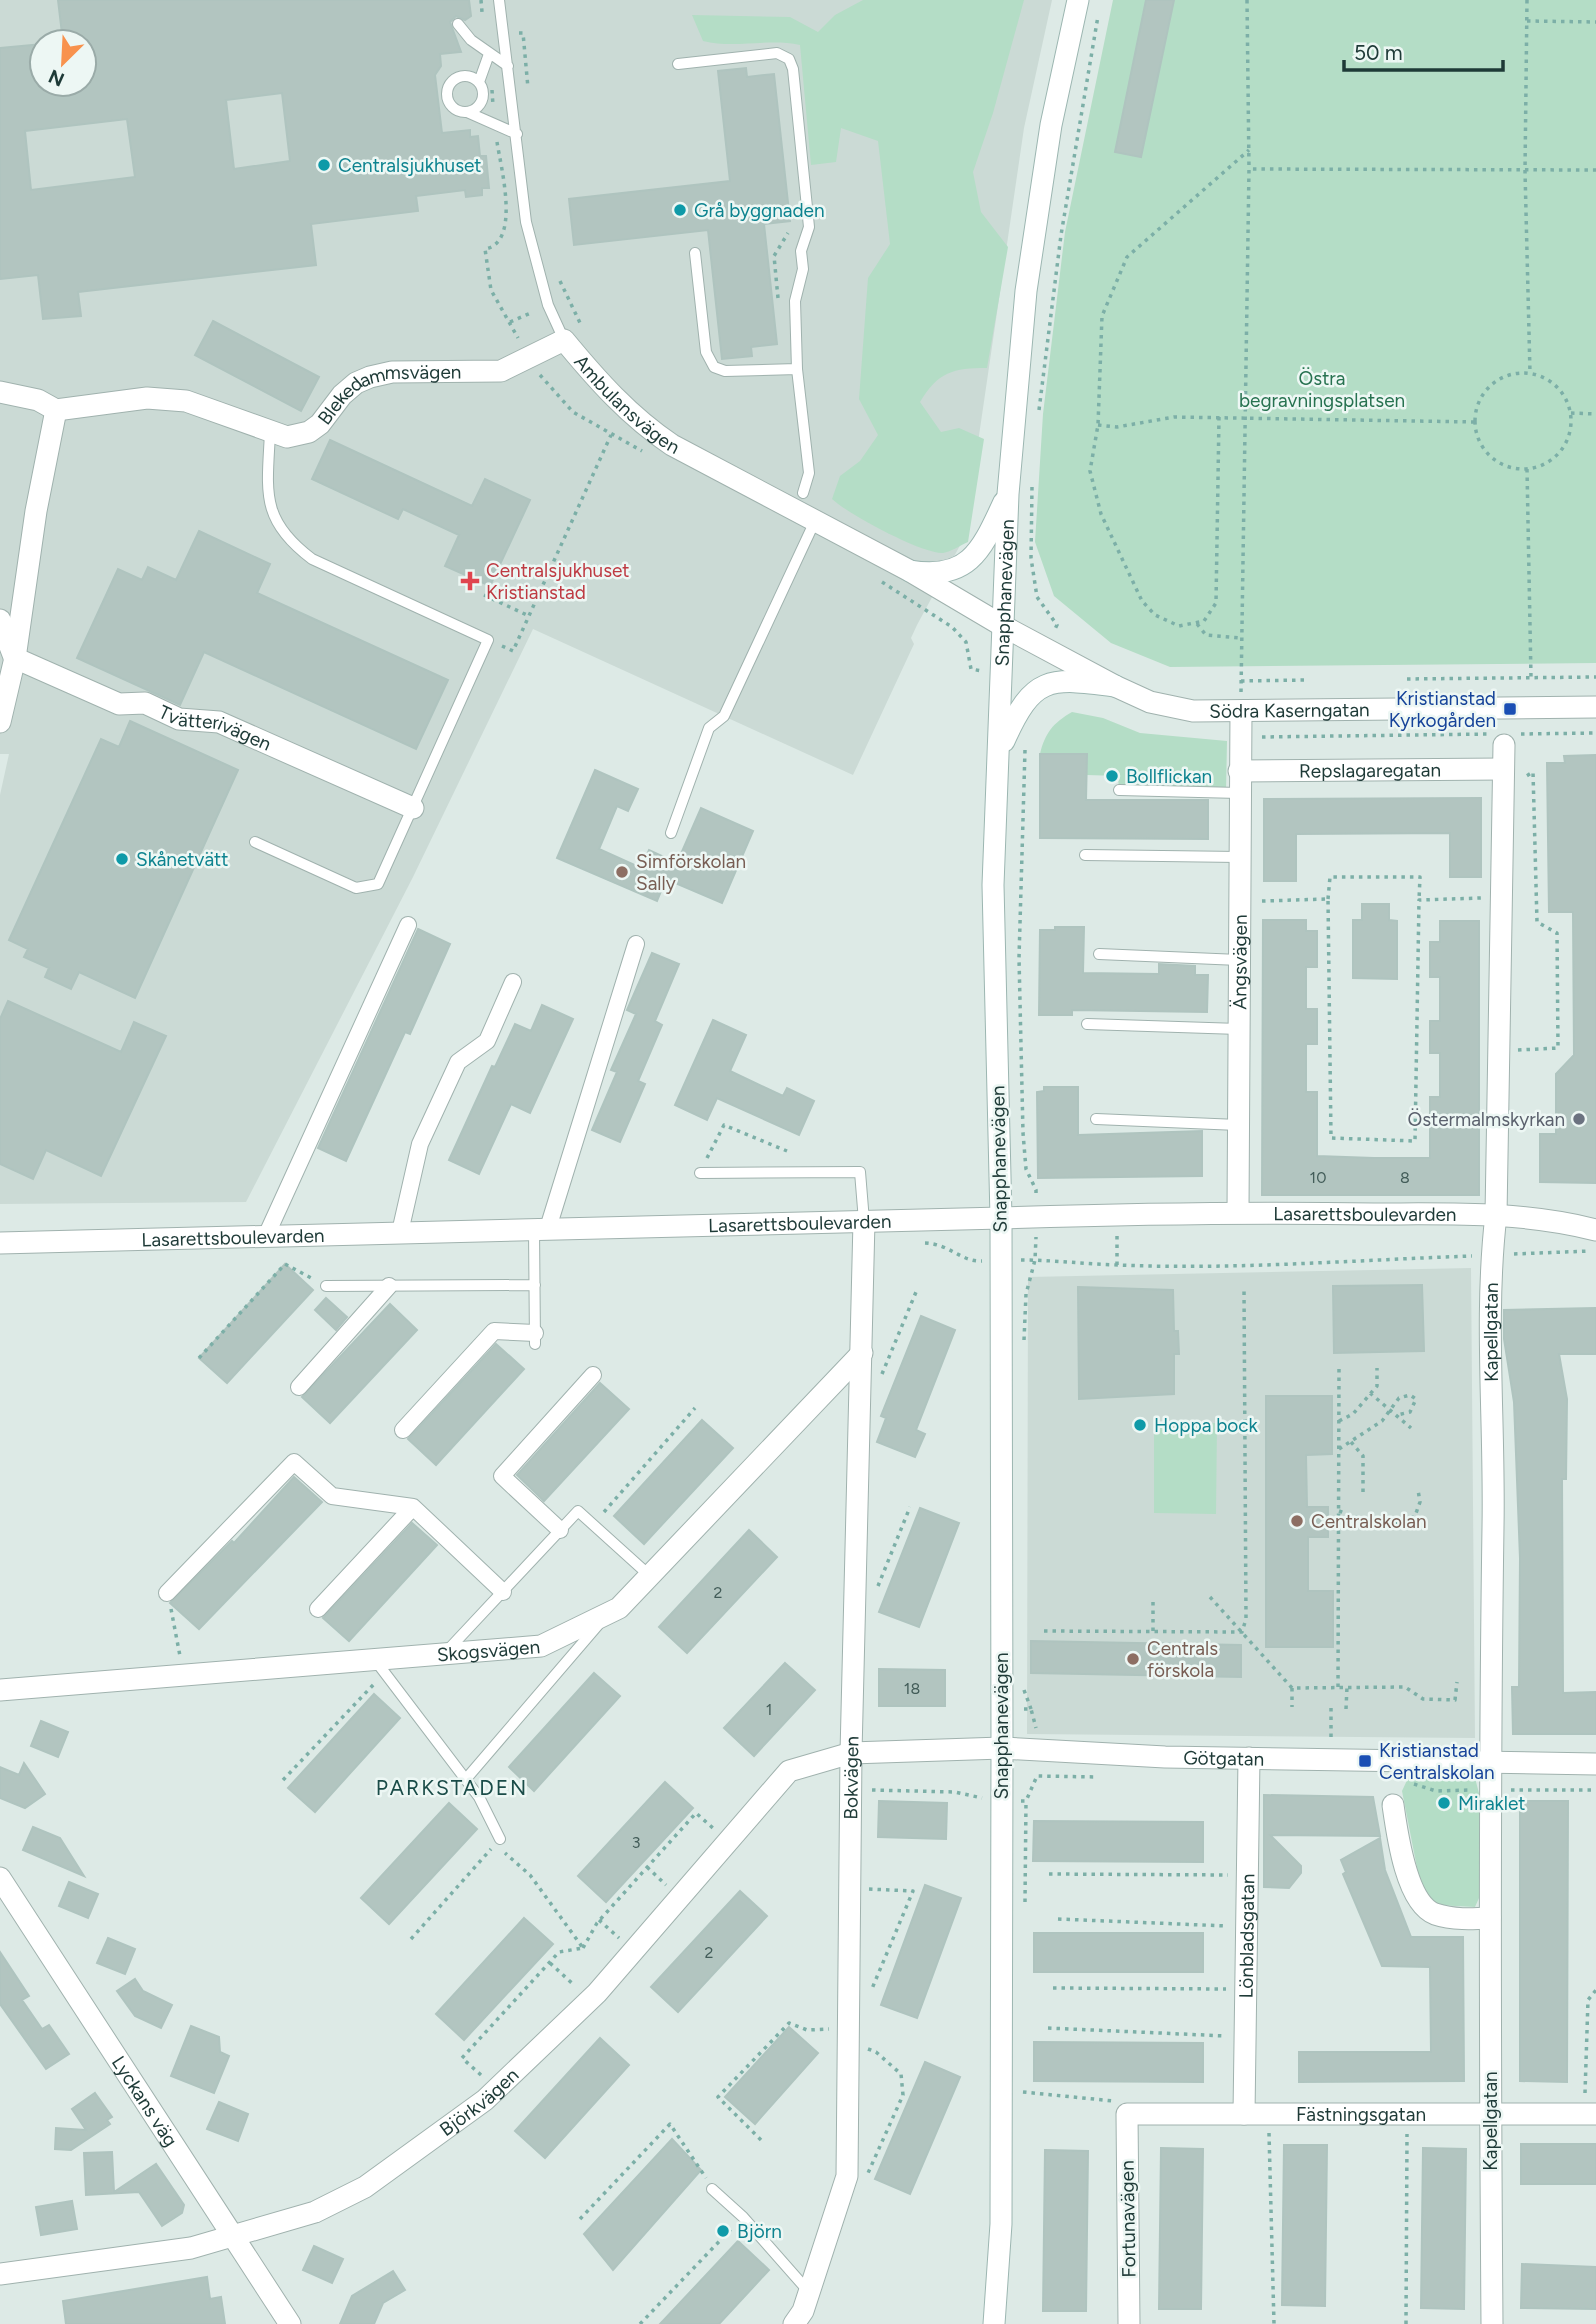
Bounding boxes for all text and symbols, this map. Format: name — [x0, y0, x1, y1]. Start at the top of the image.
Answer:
north arrow — [28, 28, 98, 98]
scale bar — [1344, 28, 1503, 72]
text: 50 m — [1354, 40, 1403, 65]
text: N — [45, 65, 68, 92]
place label: Centralsjukhuset — [338, 154, 482, 177]
marker: Centralsjukhuset — [316, 157, 332, 173]
place label: Grå byggnaden — [694, 199, 825, 222]
marker: Grå byggnaden — [672, 202, 688, 218]
street label: Ambulansvägen — [570, 350, 684, 459]
street label: Blekedammsvägen — [312, 360, 461, 429]
park label: Östra begravningsplatsen — [1239, 367, 1405, 412]
street label: Snapphanevägen — [990, 519, 1019, 667]
place label: Centralsjukhuset Kristianstad — [486, 559, 630, 604]
marker: Centralsjukhuset Kristianstad — [460, 571, 480, 591]
place label: Kristianstad Kyrkogården — [1389, 687, 1496, 732]
street label: Södra Kaserngatan — [1209, 698, 1370, 722]
street label: Tvätterivägen — [155, 700, 275, 755]
marker: Kristianstad Kyrkogården — [1502, 701, 1518, 717]
street label: Repslagaregatan — [1299, 758, 1441, 782]
place label: Bollflickan — [1126, 765, 1212, 788]
marker: Bollflickan — [1104, 768, 1120, 784]
place label: Skånetvätt — [136, 848, 228, 871]
place label: Simförskolan Sally — [636, 850, 746, 895]
marker: Skånetvätt — [114, 851, 130, 867]
marker: Simförskolan Sally — [614, 864, 630, 880]
street label: Ängsvägen — [1228, 914, 1251, 1010]
street label: Snapphanevägen — [986, 1085, 1012, 1233]
place label: Östermalmskyrkan — [1407, 1108, 1565, 1131]
marker: Östermalmskyrkan — [1571, 1111, 1587, 1127]
house number: 10 — [1310, 1168, 1326, 1187]
house number: 8 — [1400, 1168, 1410, 1187]
street label: Lasarettsboulevarden — [1273, 1202, 1457, 1226]
street label: Lasarettsboulevarden — [708, 1209, 892, 1237]
street label: Lasarettsboulevarden — [141, 1223, 325, 1251]
street label: Kapellgatan — [1479, 1282, 1503, 1382]
place label: Hoppa bock — [1154, 1414, 1259, 1437]
marker: Hoppa bock — [1132, 1417, 1148, 1433]
place label: Centralskolan — [1311, 1510, 1427, 1533]
marker: Centralskolan — [1289, 1513, 1305, 1529]
house number: 2 — [714, 1583, 722, 1602]
street label: Skogsvägen — [436, 1635, 541, 1666]
place label: Centrals förskola — [1147, 1637, 1218, 1682]
marker: Centrals förskola — [1125, 1651, 1141, 1667]
street label: Snapphanevägen — [990, 1652, 1013, 1800]
house number: 18 — [904, 1679, 920, 1698]
house number: 1 — [766, 1700, 772, 1719]
street label: Bokvägen — [839, 1736, 863, 1820]
place label: Kristianstad Centralskolan — [1379, 1739, 1495, 1784]
street label: Götgatan — [1183, 1746, 1264, 1770]
marker: Kristianstad Centralskolan — [1357, 1753, 1373, 1769]
district label: PARKSTADEN — [376, 1775, 528, 1800]
place label: Miraklet — [1458, 1792, 1526, 1815]
marker: Miraklet — [1436, 1795, 1452, 1811]
house number: 3 — [632, 1833, 640, 1852]
street label: Lönbladsgatan — [1234, 1873, 1259, 1999]
house number: 2 — [705, 1943, 713, 1962]
street label: Lyckans väg — [107, 2051, 183, 2151]
street label: Björkvägen — [435, 2063, 523, 2141]
street label: Kapellgatan — [1479, 2071, 1502, 2171]
street label: Fästningsgatan — [1296, 2103, 1426, 2126]
street label: Fortunavägen — [1115, 2160, 1141, 2278]
place label: Björn — [737, 2220, 782, 2243]
marker: Björn — [715, 2223, 731, 2239]

